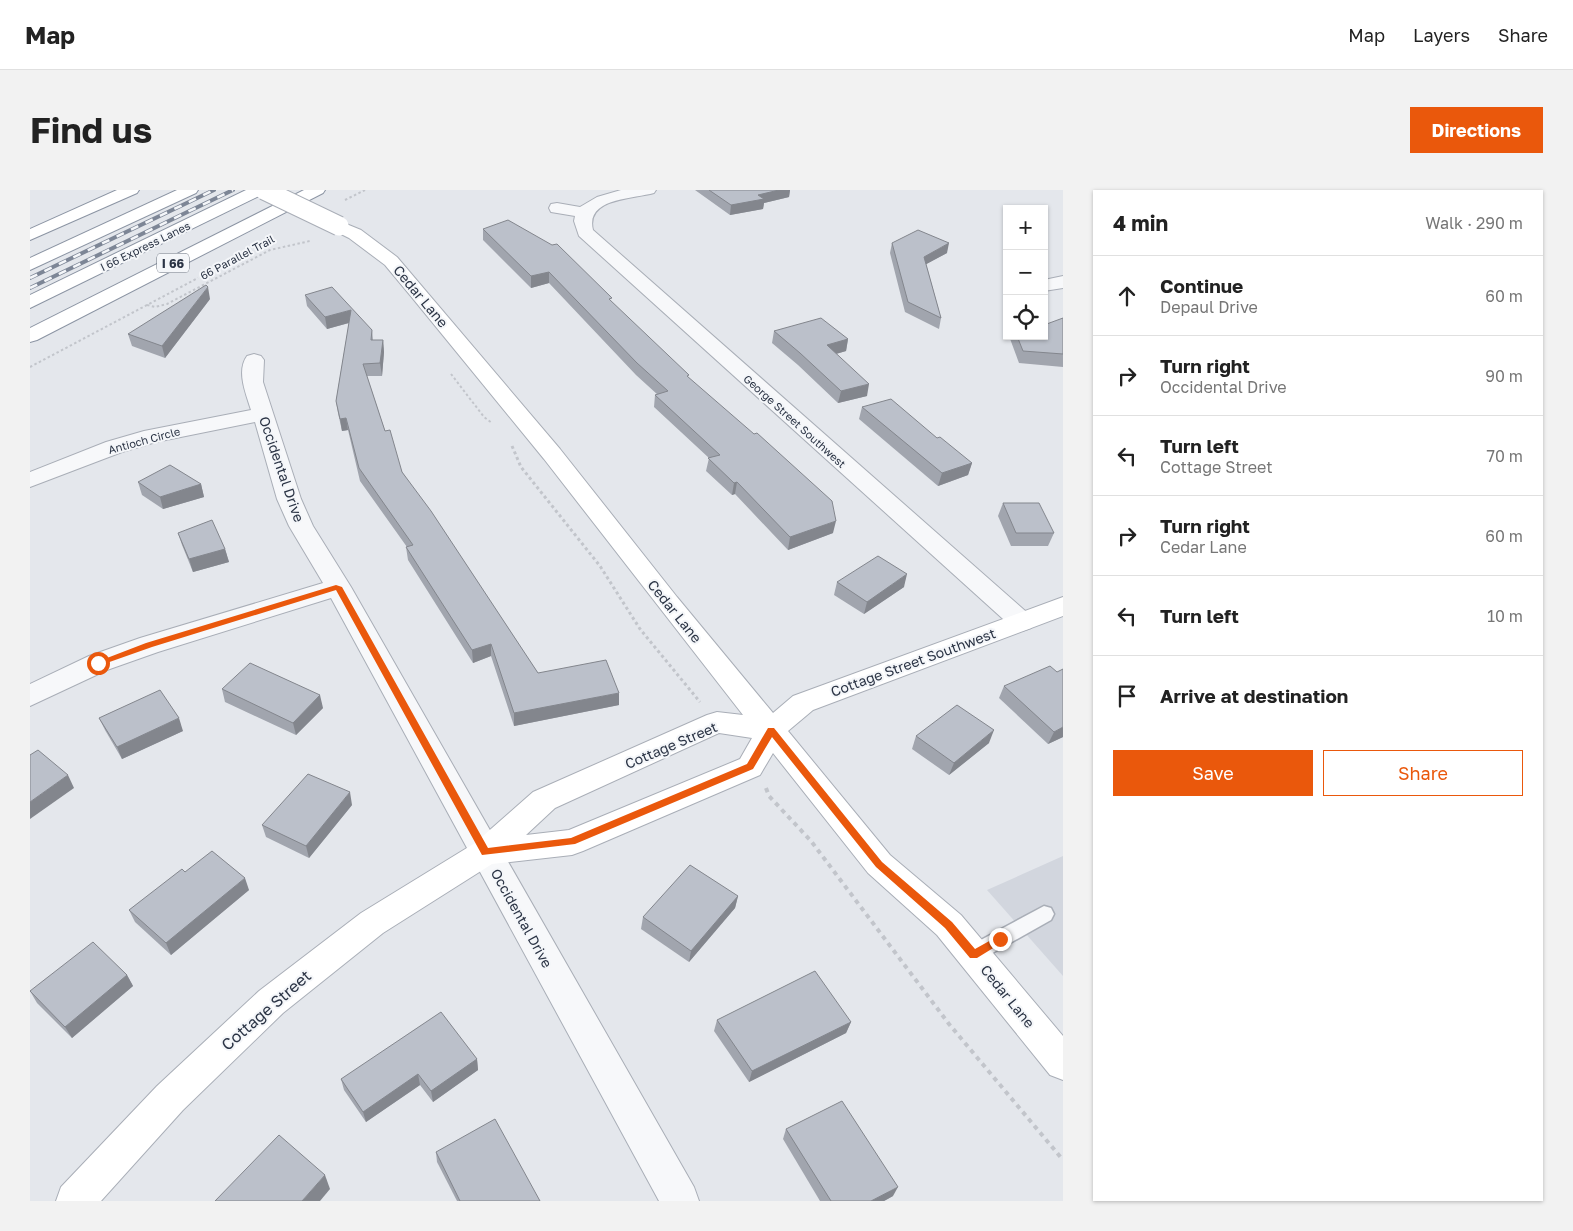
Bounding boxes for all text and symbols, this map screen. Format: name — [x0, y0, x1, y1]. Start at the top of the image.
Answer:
text: Map — [25, 20, 75, 49]
text: Map — [1348, 24, 1385, 46]
text: Layers — [1413, 24, 1470, 46]
text: Share — [1498, 24, 1548, 46]
button: Directions — [1410, 107, 1543, 153]
text: Find us — [30, 109, 152, 151]
map controls — [1003, 205, 1048, 340]
button: + — [1003, 205, 1048, 250]
text: 4 min — [1113, 210, 1168, 236]
text: Walk · 290 m — [1425, 213, 1523, 233]
street label: I 66 Express Lanes — [98, 219, 192, 273]
street label: 66 Parallel Trail — [198, 232, 277, 282]
button: − — [1003, 250, 1048, 295]
road number: I 66 — [157, 254, 189, 272]
street label: Cedar Lane — [390, 261, 452, 331]
text: Continue — [1160, 274, 1243, 297]
icon: ahead — [1113, 282, 1141, 310]
text: 60 m — [1485, 286, 1523, 306]
button: locate — [1003, 295, 1048, 340]
text: Depaul Drive — [1160, 297, 1258, 317]
text: Turn right — [1160, 354, 1250, 377]
icon: right — [1113, 362, 1141, 390]
text: 90 m — [1485, 366, 1523, 386]
street label: George Street Southwest — [741, 372, 849, 470]
text: Occidental Drive — [1160, 377, 1287, 397]
street label: Occidental Drive — [256, 414, 308, 524]
street label: Antioch Circle — [107, 424, 181, 456]
text: Turn left — [1160, 434, 1239, 457]
icon: left — [1113, 442, 1141, 470]
text: 70 m — [1486, 446, 1523, 466]
text: Cottage Street — [1160, 457, 1273, 477]
text: Turn right — [1160, 514, 1250, 537]
icon: right — [1113, 522, 1141, 550]
text: 60 m — [1485, 526, 1523, 546]
text: Cedar Lane — [1160, 537, 1247, 557]
street label: Cedar Lane — [645, 576, 705, 646]
icon: left — [1113, 602, 1141, 630]
text: Turn left — [1160, 604, 1239, 627]
text: 10 m — [1487, 606, 1523, 626]
street label: Cottage Street Southwest — [828, 624, 998, 700]
route start — [87, 652, 110, 675]
icon: arrive — [1113, 682, 1141, 710]
text: Arrive at destination — [1160, 684, 1348, 707]
street label: Cottage Street — [622, 718, 720, 772]
button: Save — [1113, 750, 1313, 796]
button: Share — [1323, 750, 1523, 796]
street label: Occidental Drive — [488, 865, 556, 971]
route end — [989, 928, 1012, 951]
street label: Cedar Lane — [978, 961, 1038, 1031]
street label: Cottage Street — [217, 966, 315, 1054]

